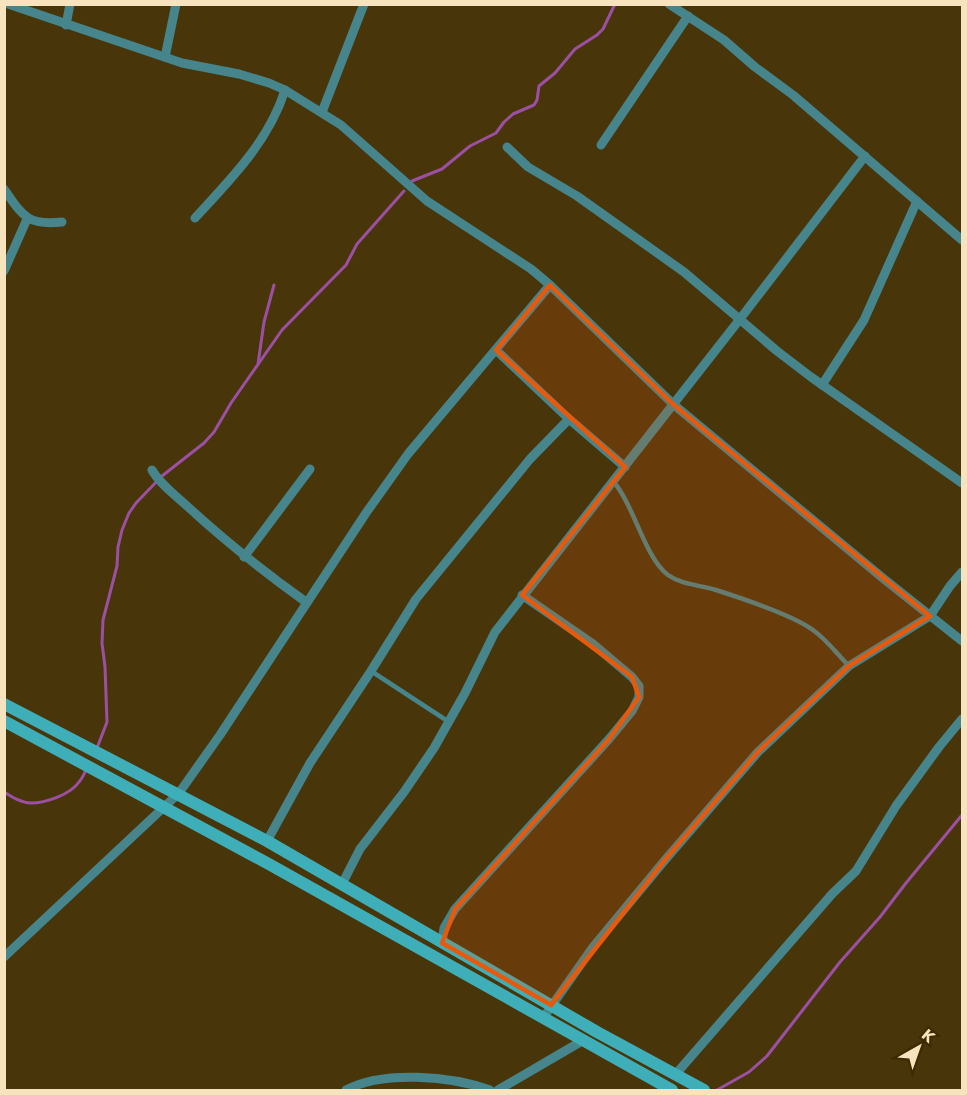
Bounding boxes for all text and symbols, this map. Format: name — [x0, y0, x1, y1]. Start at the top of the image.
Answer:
north arrow — [889, 1017, 949, 1077]
text: K — [917, 1023, 941, 1049]

